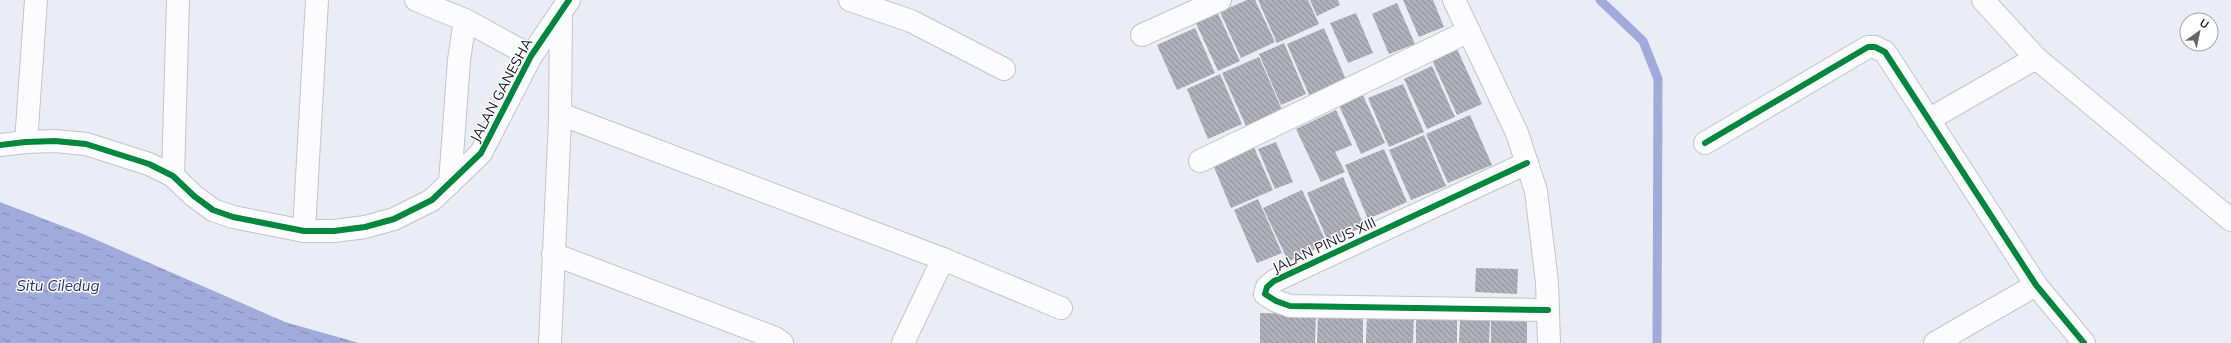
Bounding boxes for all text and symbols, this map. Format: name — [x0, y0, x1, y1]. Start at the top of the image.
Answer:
north arrow — [2179, 12, 2219, 52]
text: U — [2197, 16, 2212, 32]
street label: JALAN GANESHA — [466, 34, 536, 145]
street label: JALAN PINUS XIII — [1269, 213, 1379, 277]
water label: Situ Ciledug — [17, 276, 100, 295]

